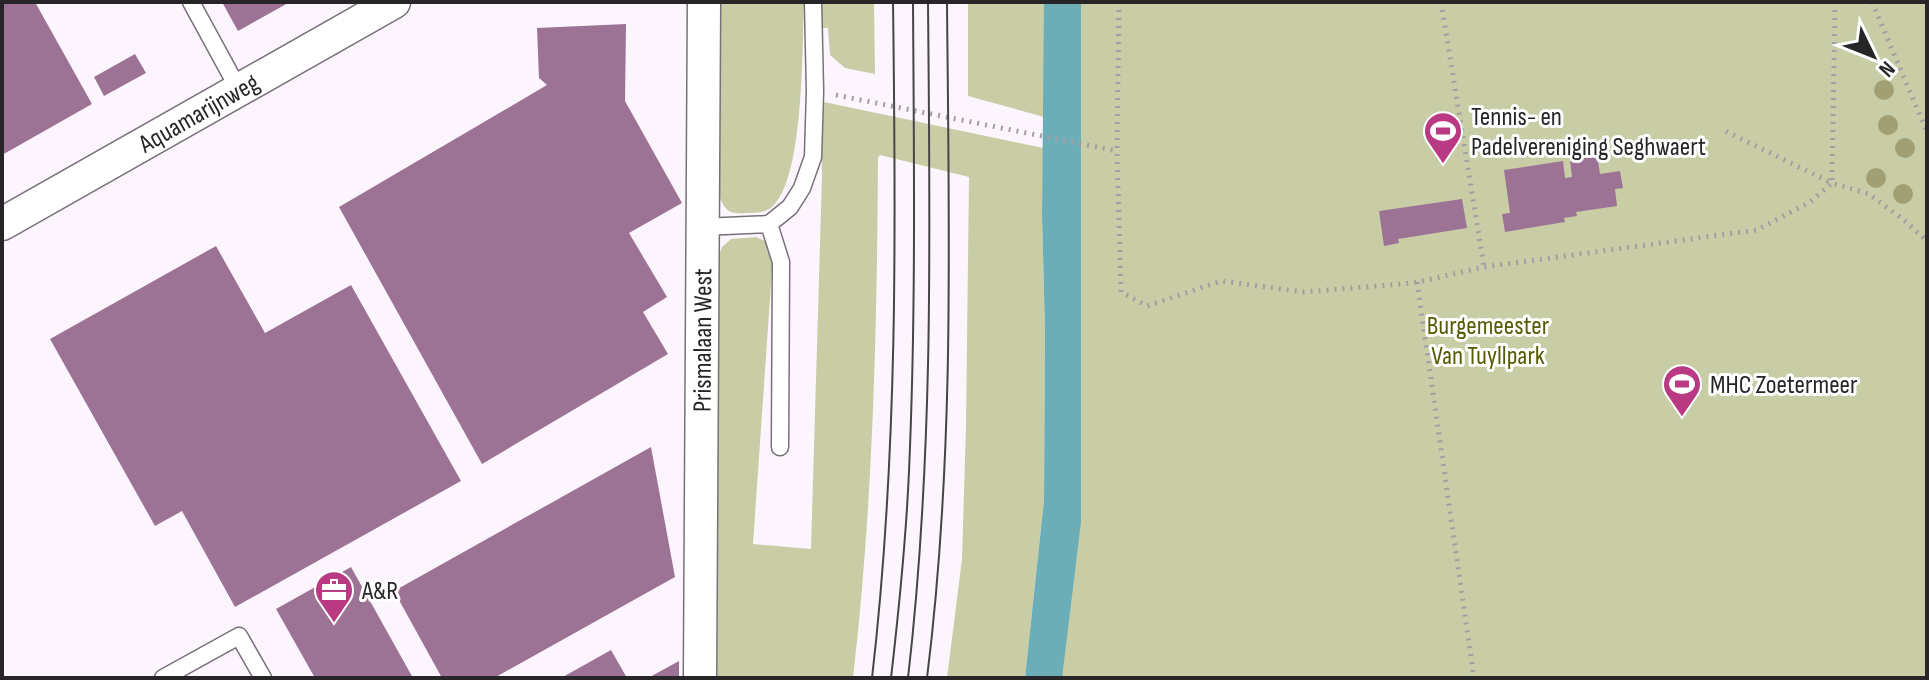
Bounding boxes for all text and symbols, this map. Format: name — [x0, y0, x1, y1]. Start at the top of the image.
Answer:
north arrow — [1833, 16, 1913, 96]
text: N — [1873, 55, 1900, 82]
street label: Aquamarijnweg — [133, 68, 265, 161]
place label: Tennis- en Padelvereniging Seghwaert — [1471, 102, 1706, 163]
sports icon: Tennis- en Padelvereniging Seghwaert — [1422, 110, 1464, 165]
street label: Prismalaan West — [688, 268, 719, 412]
park label: Burgemeester Van Tuyllpark — [1427, 311, 1550, 372]
sports icon: MHC Zoetermeer — [1661, 363, 1703, 418]
place label: MHC Zoetermeer — [1710, 370, 1858, 401]
office icon: A&R — [313, 569, 355, 624]
place label: A&R — [361, 576, 398, 607]

